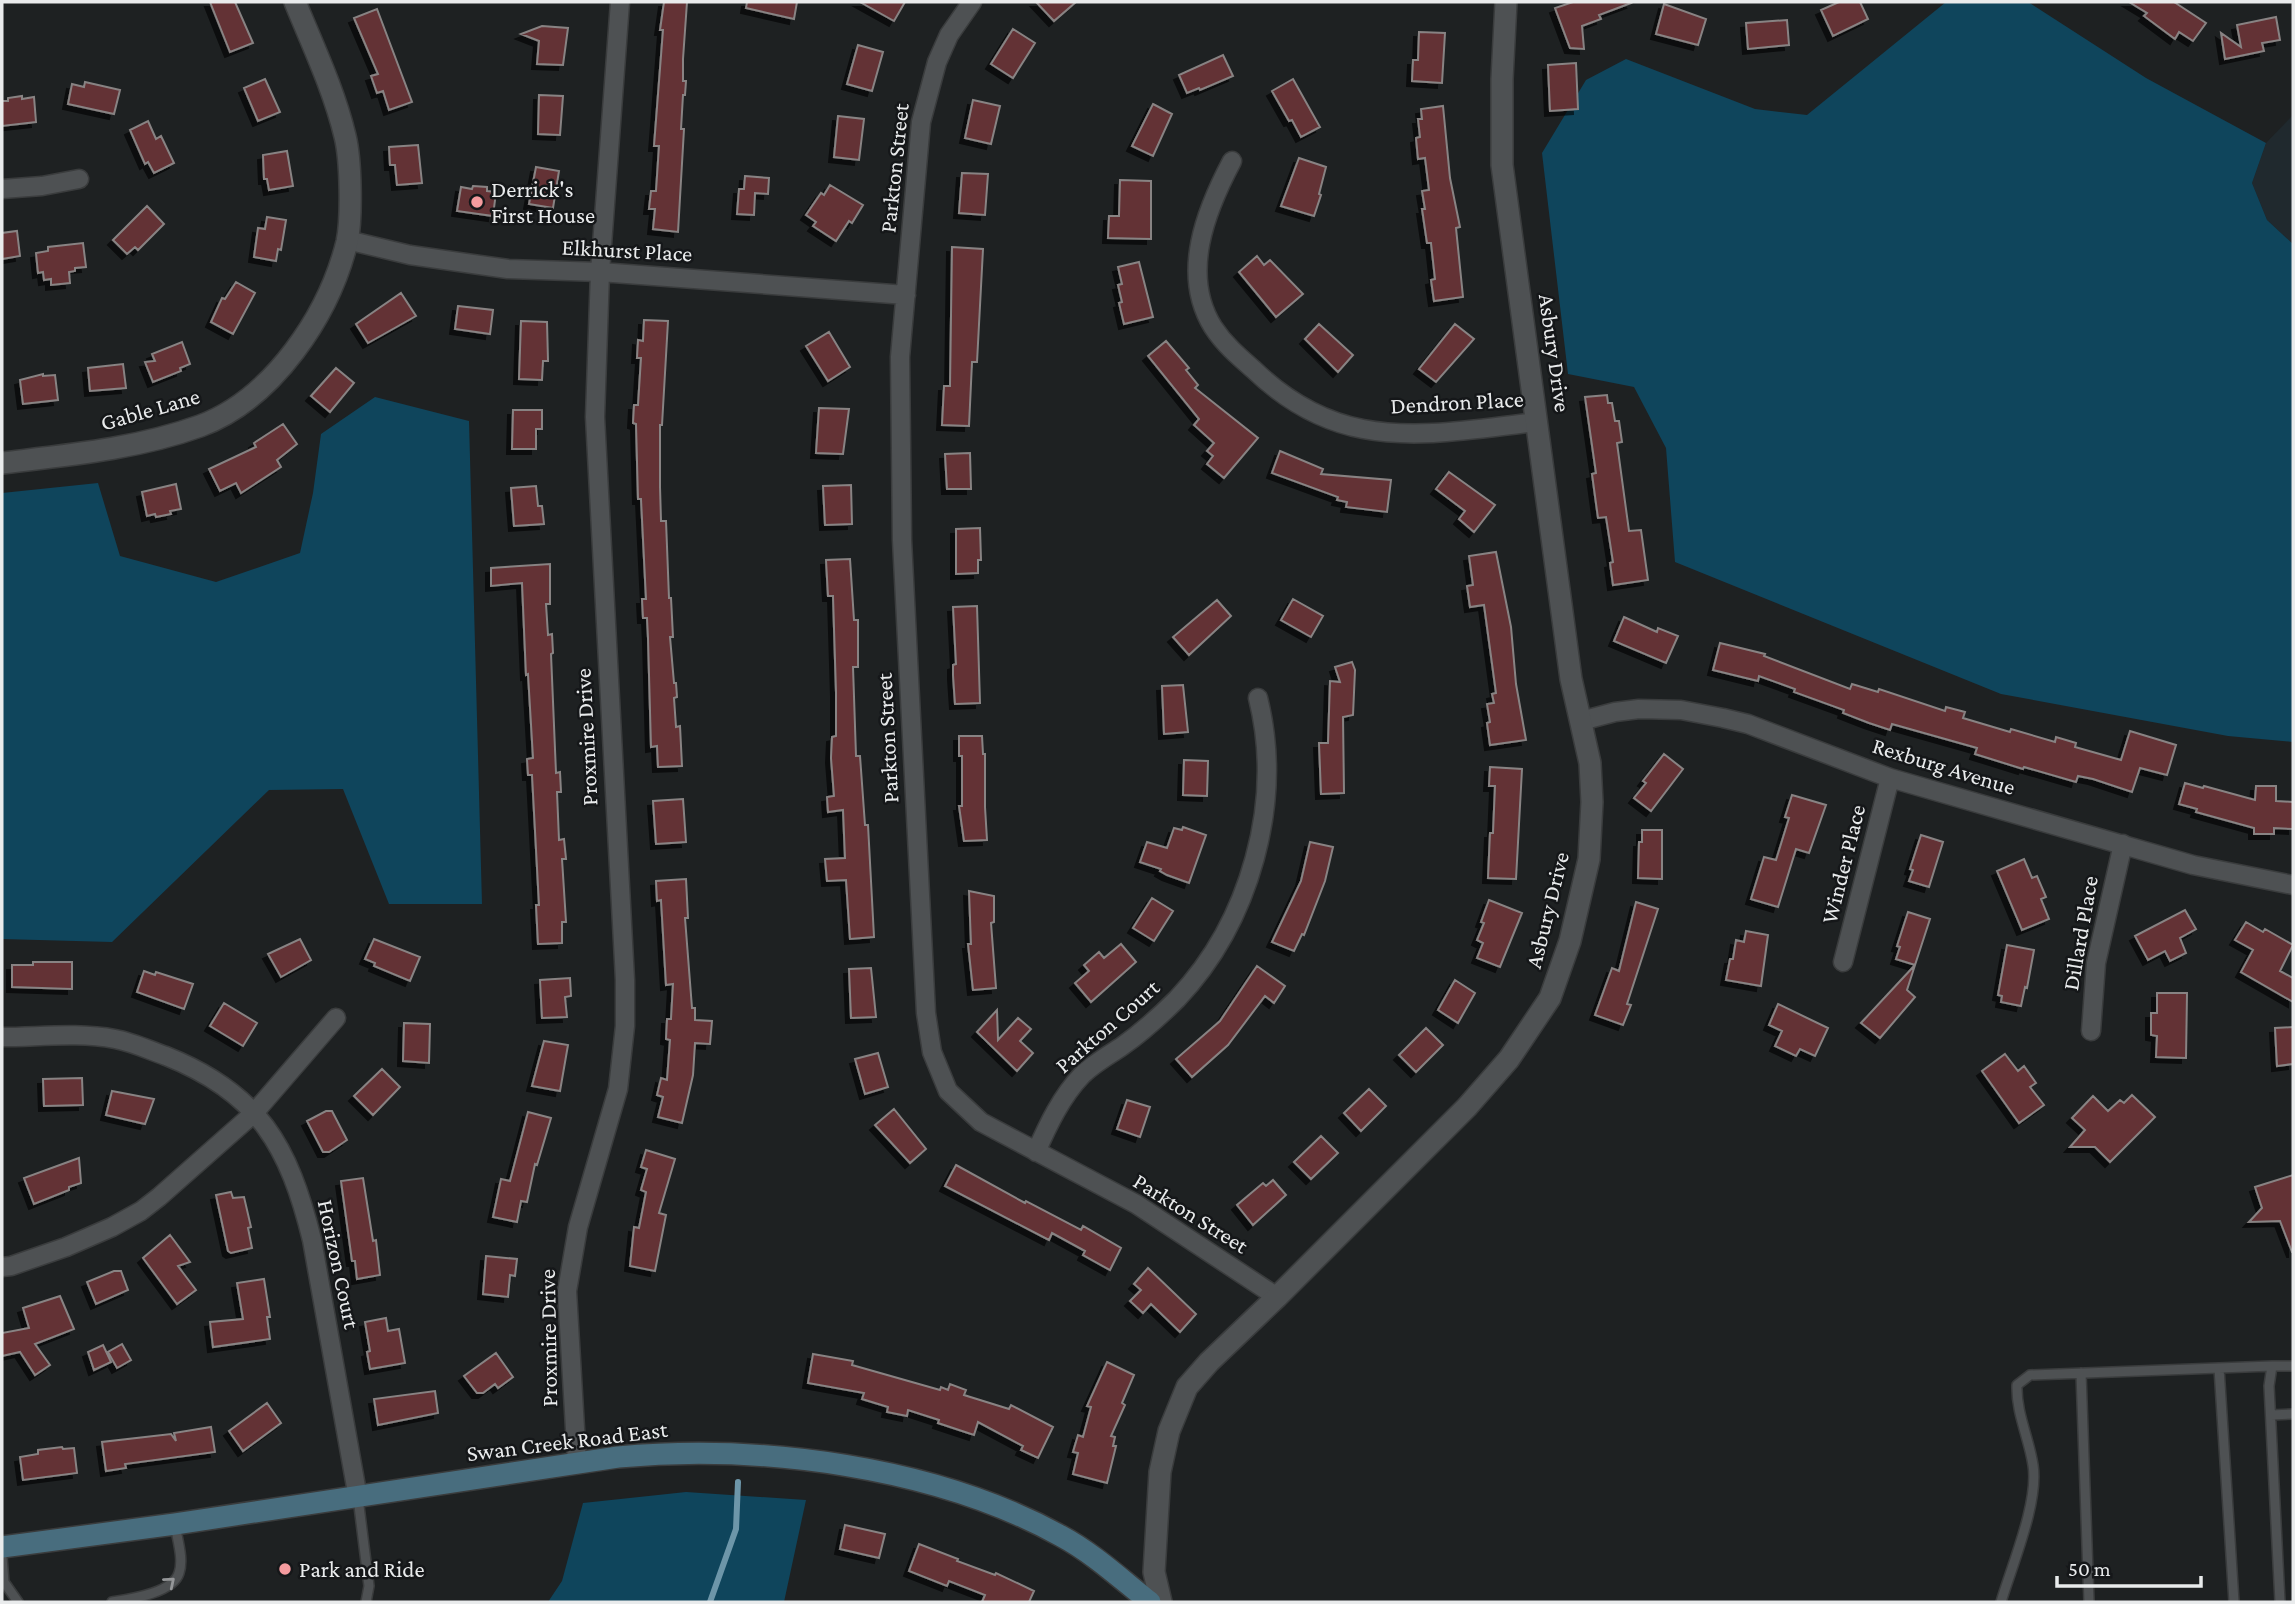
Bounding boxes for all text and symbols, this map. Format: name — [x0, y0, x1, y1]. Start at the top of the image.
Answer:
street label: Parkton Street — [874, 101, 914, 234]
place label: Derrick's First House — [491, 176, 595, 228]
marker: Derrick's First House — [469, 194, 485, 210]
street label: Elkhurst Place — [561, 234, 693, 266]
street label: Asbury Drive — [1534, 292, 1576, 414]
street label: Gable Lane — [97, 382, 203, 436]
street label: Dendron Place — [1390, 386, 1524, 418]
street label: Proxmire Drive — [569, 668, 603, 806]
street label: Parkton Street — [871, 672, 903, 804]
street label: Rexburg Avenue — [1869, 732, 2019, 800]
street label: Winder Place — [1816, 802, 1870, 926]
street label: Asbury Drive — [1520, 849, 1574, 971]
street label: Dillard Place — [2057, 874, 2103, 992]
street label: Parkton Court — [1050, 974, 1165, 1078]
street label: Parkton Street — [1129, 1167, 1253, 1259]
street label: Horizon Court — [313, 1197, 365, 1331]
street label: Proxmire Drive — [534, 1269, 562, 1407]
street label: Swan Creek Road East — [465, 1416, 669, 1466]
scale bar — [2057, 1544, 2200, 1588]
place label: Park and Ride — [299, 1556, 425, 1582]
text: 50 m — [2068, 1557, 2111, 1581]
marker: Park and Ride — [277, 1561, 293, 1577]
one-way arrow — [162, 1578, 175, 1591]

